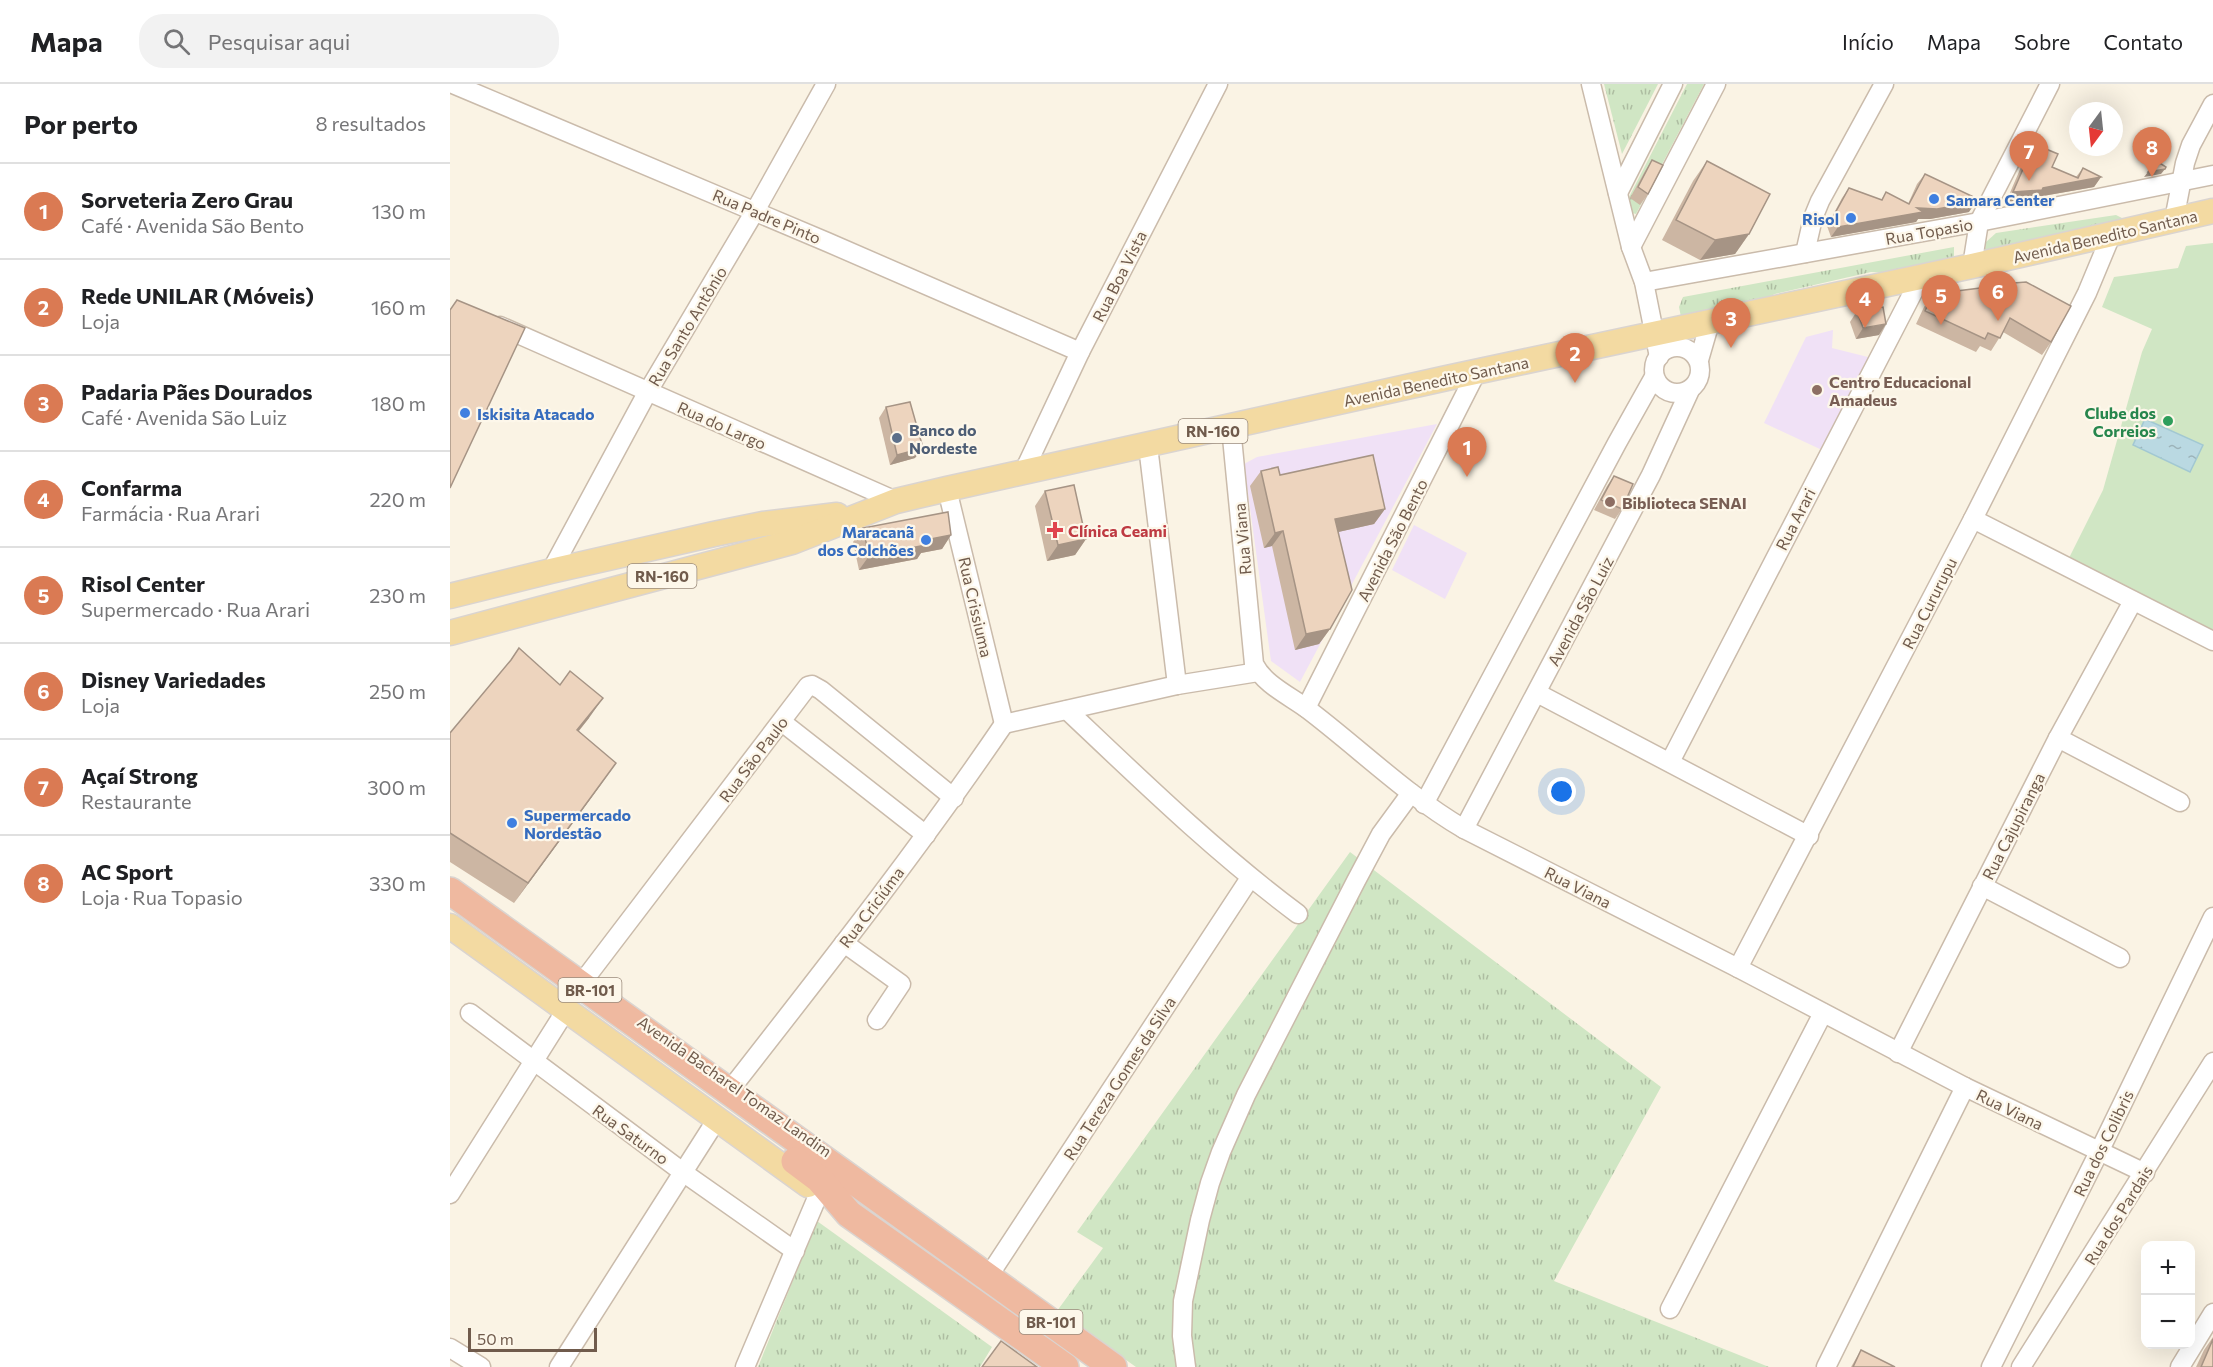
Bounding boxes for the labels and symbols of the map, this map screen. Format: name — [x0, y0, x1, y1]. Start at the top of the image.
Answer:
north arrow — [2069, 102, 2123, 156]
pin: 8 — [2132, 128, 2172, 177]
pin: 7 — [2010, 132, 2048, 181]
street label: Rua Padre Pinto — [710, 185, 824, 247]
place label: Samara Center — [1946, 190, 2055, 209]
marker: Samara Center — [1927, 192, 1941, 206]
street label: Avenida Benedito Santana — [2011, 205, 2199, 267]
place label: Risol — [1802, 209, 1839, 228]
marker: Risol — [1844, 211, 1858, 225]
street label: Rua Topasio — [1884, 214, 1974, 248]
street label: Rua Boa Vista — [1088, 227, 1150, 325]
street label: Rua Santo Antônio — [644, 263, 730, 389]
pin: 6 — [1978, 272, 2018, 321]
pin: 5 — [1922, 276, 1960, 325]
pin: 4 — [1846, 278, 1884, 328]
pin: 3 — [1712, 298, 1750, 348]
pin: 2 — [1556, 334, 1594, 383]
street label: Avenida Benedito Santana — [1342, 352, 1530, 410]
place label: Centro Educacional Amadeus — [1829, 372, 1971, 409]
marker: Centro Educacional Amadeus — [1810, 383, 1824, 397]
street label: Rua do Largo — [675, 397, 769, 453]
place label: Clube dos Correios — [2084, 403, 2156, 440]
place label: Iskisita Atacado — [477, 404, 595, 423]
marker: Iskisita Atacado — [458, 406, 472, 420]
marker: Clube dos Correios — [2161, 414, 2175, 428]
road number: RN-160 — [1178, 419, 1248, 443]
place label: Banco do Nordeste — [909, 420, 977, 457]
pin: 1 — [1448, 428, 1486, 477]
marker: Banco do Nordeste — [890, 431, 904, 445]
street label: Avenida São Bento — [1353, 476, 1431, 604]
street label: Rua Arari — [1771, 485, 1819, 553]
place label: Biblioteca SENAI — [1622, 493, 1747, 512]
marker: Biblioteca SENAI — [1603, 495, 1617, 509]
street label: Rua Viana — [1229, 502, 1255, 576]
marker: Clínica Ceami — [1046, 521, 1064, 539]
place label: Clínica Ceami — [1068, 521, 1167, 540]
place label: Maracanã dos Colchões — [817, 522, 914, 559]
marker: Maracanã dos Colchões — [919, 533, 933, 547]
street label: Avenida São Luiz — [1543, 553, 1617, 669]
street label: Rua Cururupu — [1898, 554, 1960, 652]
street label: Rua Crissiuma — [955, 555, 997, 659]
road number: RN-160 — [628, 564, 696, 588]
street label: Rua São Paulo — [715, 712, 791, 806]
street label: Rua Cajupiranga — [1978, 769, 2048, 883]
your location — [1547, 777, 1576, 806]
place label: Supermercado Nordestão — [524, 805, 632, 842]
marker: Supermercado Nordestão — [505, 816, 519, 830]
street label: Rua Viana — [1542, 862, 1614, 912]
street label: Rua Criciúma — [835, 863, 907, 951]
road number: BR-101 — [558, 978, 622, 1002]
street label: Rua Tereza Gomes da Silva — [1059, 993, 1179, 1163]
street label: Avenida Bacharel Tomaz Landim — [634, 1012, 836, 1160]
street label: Rua Viana — [1973, 1085, 2047, 1133]
street label: Rua dos Colibris — [2069, 1087, 2137, 1199]
street label: Rua Saturno — [589, 1100, 673, 1168]
street label: Rua dos Pardais — [2080, 1162, 2156, 1268]
road number: BR-101 — [1020, 1310, 1082, 1334]
scale bar — [468, 1325, 597, 1352]

